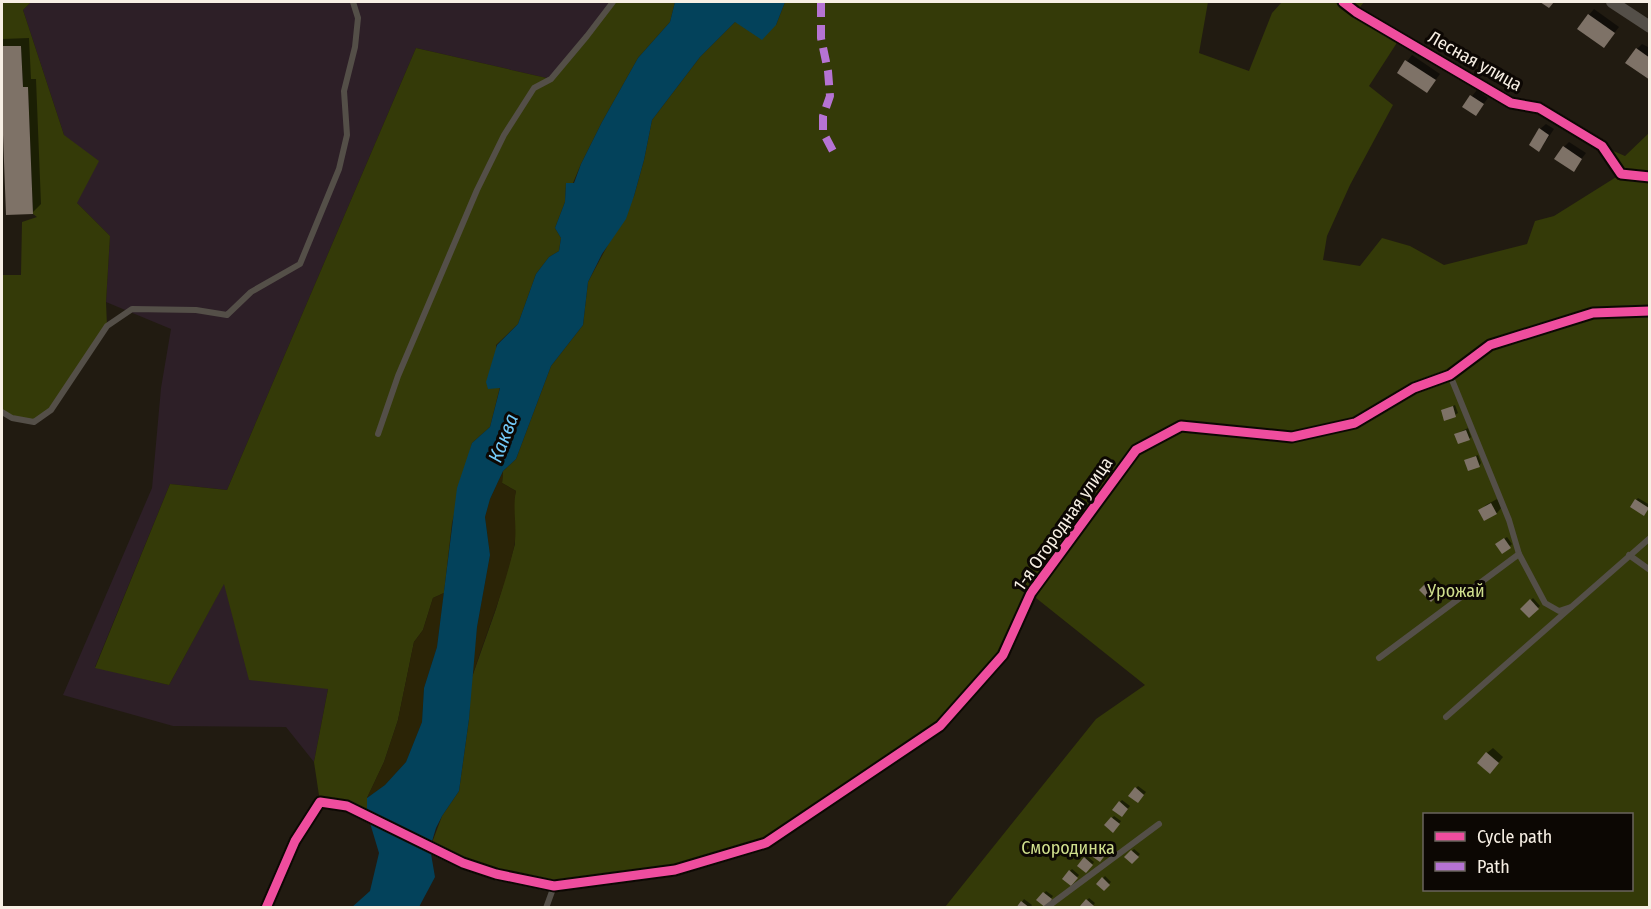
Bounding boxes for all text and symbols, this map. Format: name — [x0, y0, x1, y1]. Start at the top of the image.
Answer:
street label: Лесная улица — [1424, 26, 1526, 96]
water label: Каква — [483, 410, 523, 466]
street label: 1-я Огородная улица — [1009, 453, 1118, 595]
park label: Урожай — [1426, 580, 1485, 602]
legend — [1423, 813, 1633, 891]
text: Cycle path — [1477, 826, 1552, 848]
park label: Смородинка — [1021, 837, 1115, 859]
text: Path — [1477, 856, 1510, 878]

